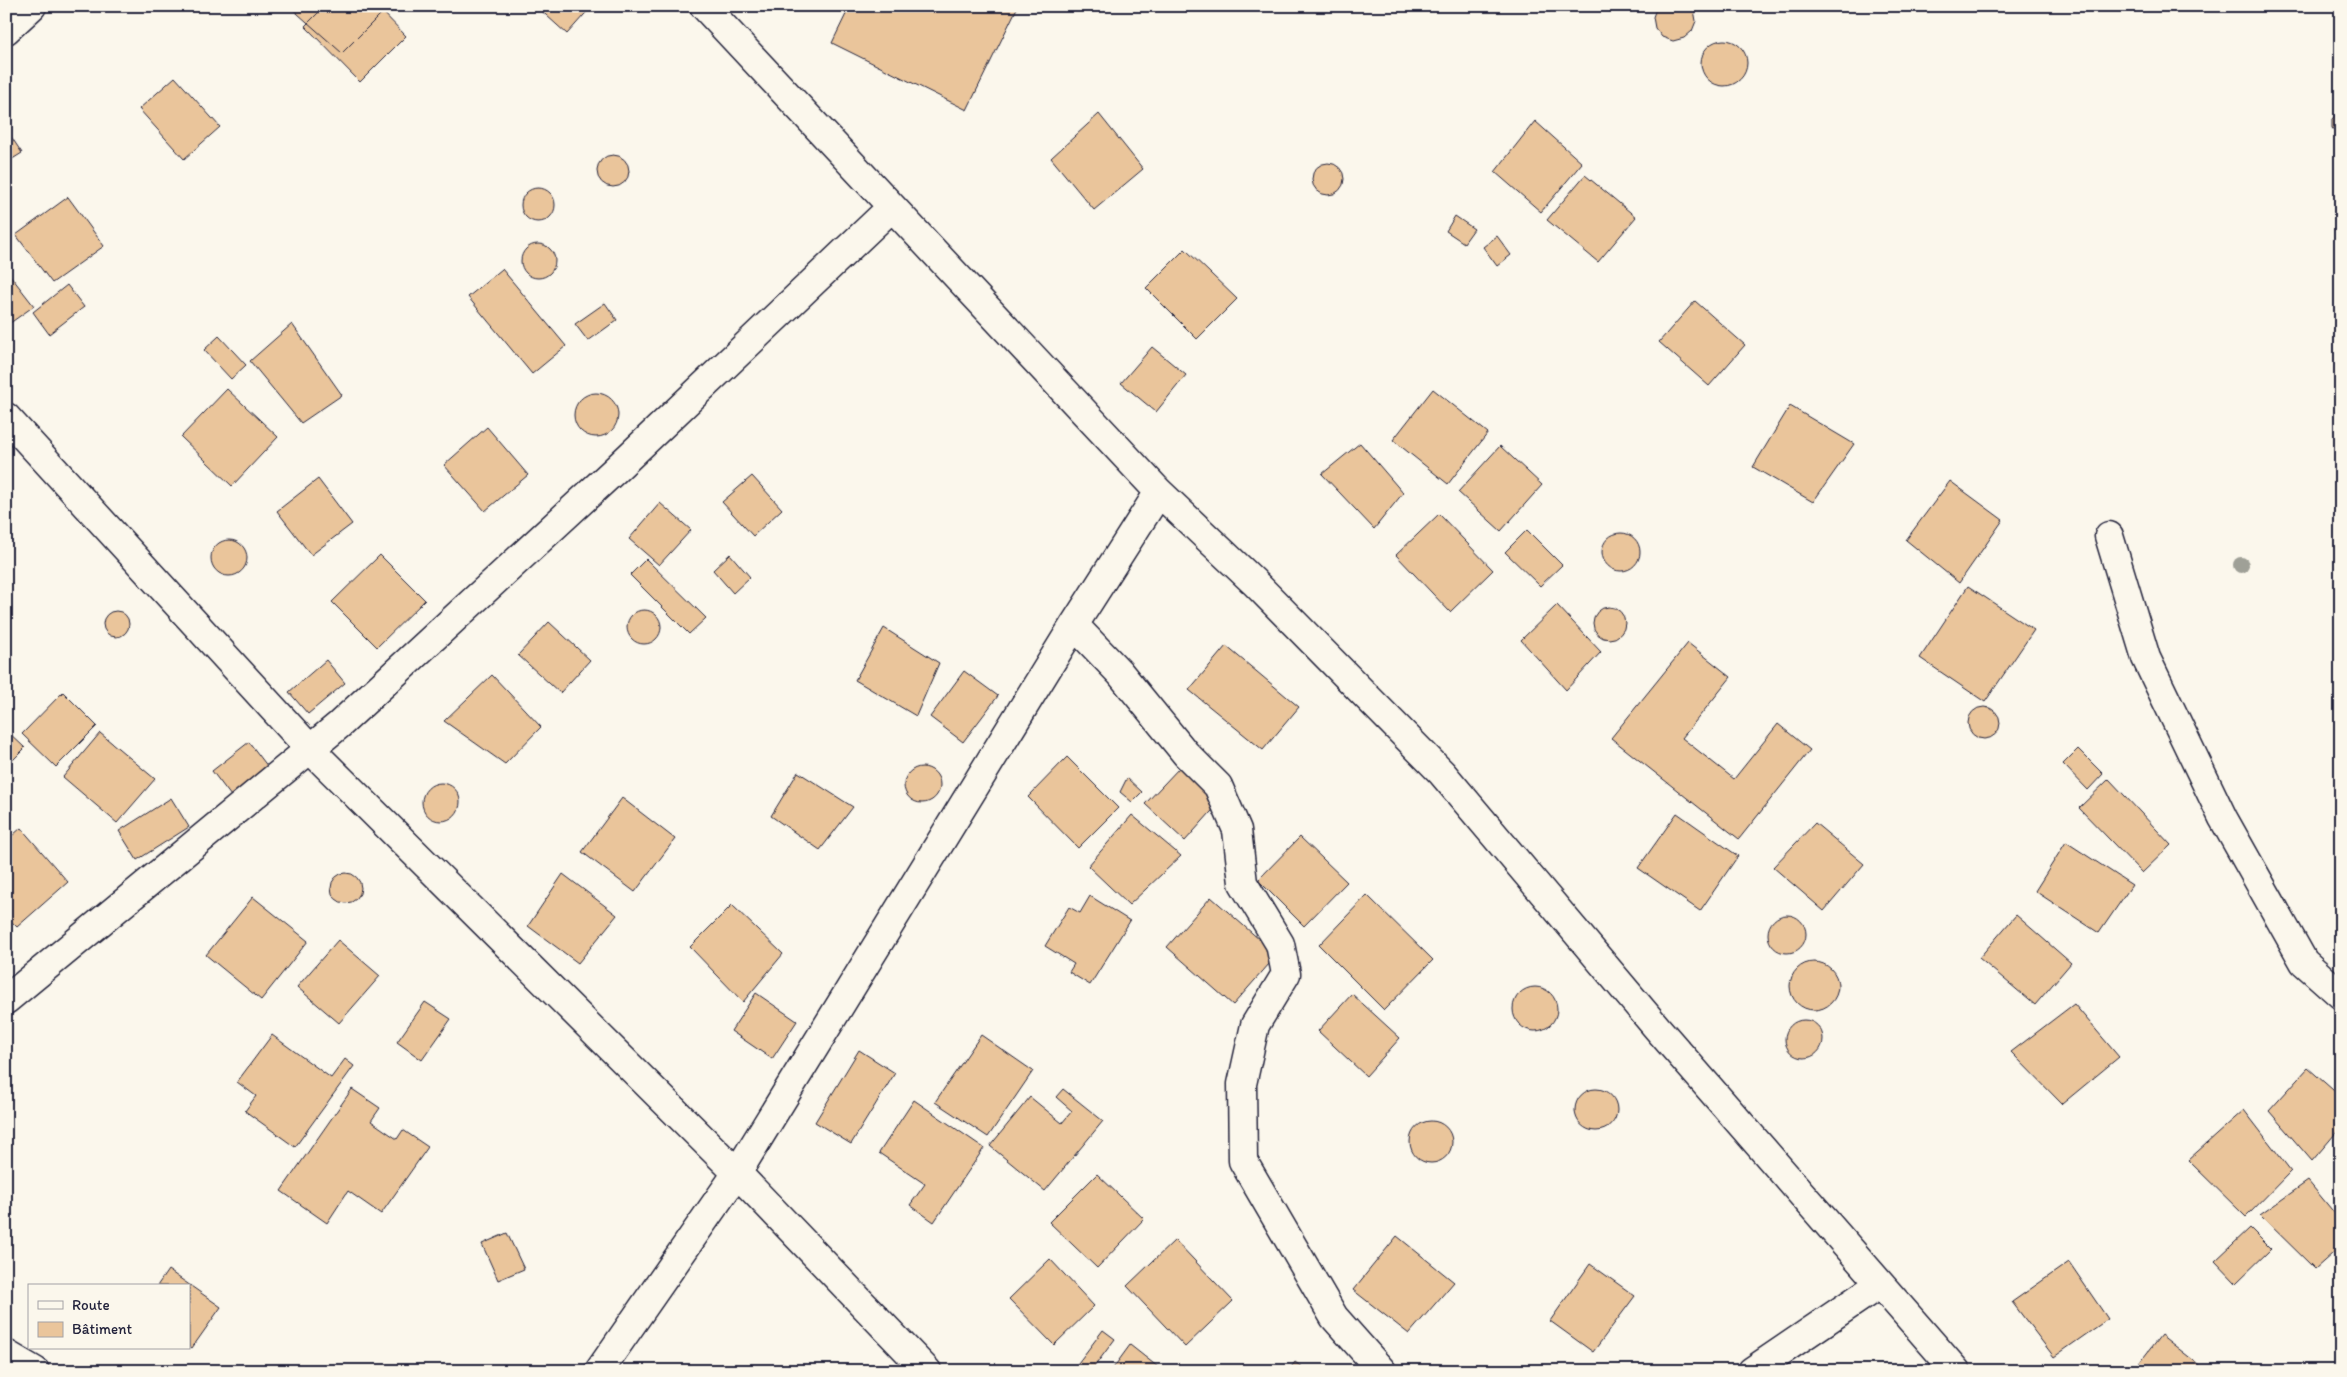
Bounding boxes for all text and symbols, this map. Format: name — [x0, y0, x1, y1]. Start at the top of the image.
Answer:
legend — [28, 1284, 190, 1350]
text: Route — [72, 1296, 110, 1314]
text: Bâtiment — [72, 1320, 133, 1338]

